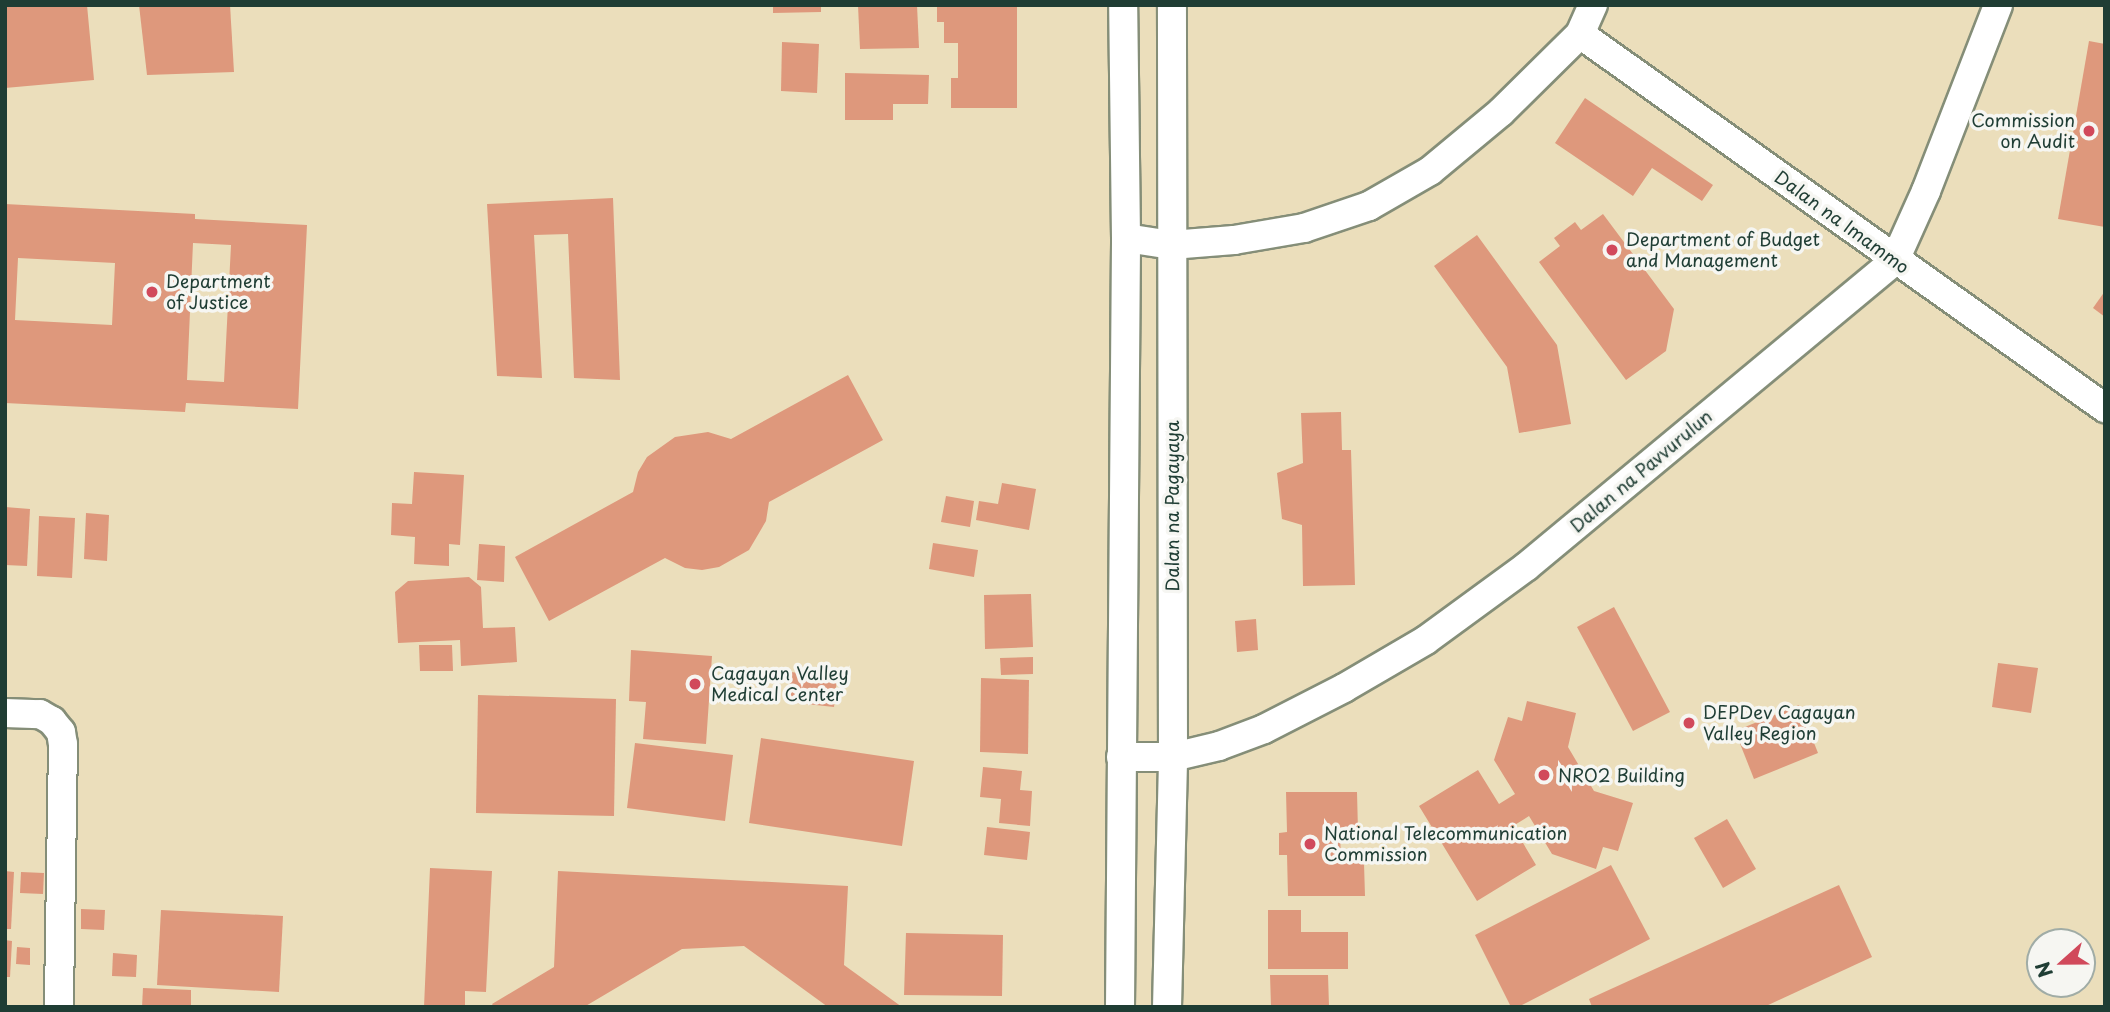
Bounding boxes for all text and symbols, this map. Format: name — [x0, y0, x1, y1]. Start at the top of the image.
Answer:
place label: Commission on Audit — [1971, 110, 2075, 152]
marker: Commission on Audit — [2081, 123, 2097, 139]
street label: Dalan na Imammo — [1770, 166, 1914, 278]
place label: Department of Budget and Management — [1626, 229, 1820, 272]
marker: Department of Budget and Management — [1604, 242, 1620, 258]
place label: Department of Justice — [166, 271, 271, 314]
marker: Department of Justice — [144, 284, 160, 300]
street label: Dalan na Pavvurulun — [1565, 405, 1717, 537]
street label: Dalan na Pagayaya — [1161, 420, 1183, 592]
place label: Cagayan Valley Medical Center — [711, 663, 847, 706]
marker: Cagayan Valley Medical Center — [685, 674, 705, 694]
place label: DEPDev Cagayan Valley Region — [1703, 702, 1857, 744]
marker: DEPDev Cagayan Valley Region — [1681, 715, 1697, 731]
place label: NRO2 Building — [1558, 764, 1689, 786]
marker: NRO2 Building — [1536, 767, 1552, 783]
place label: National Telecommunication Commission — [1324, 823, 1568, 866]
marker: National Telecommunication Commission — [1302, 836, 1318, 852]
north arrow — [2026, 928, 2096, 998]
text: N — [2027, 958, 2059, 982]

